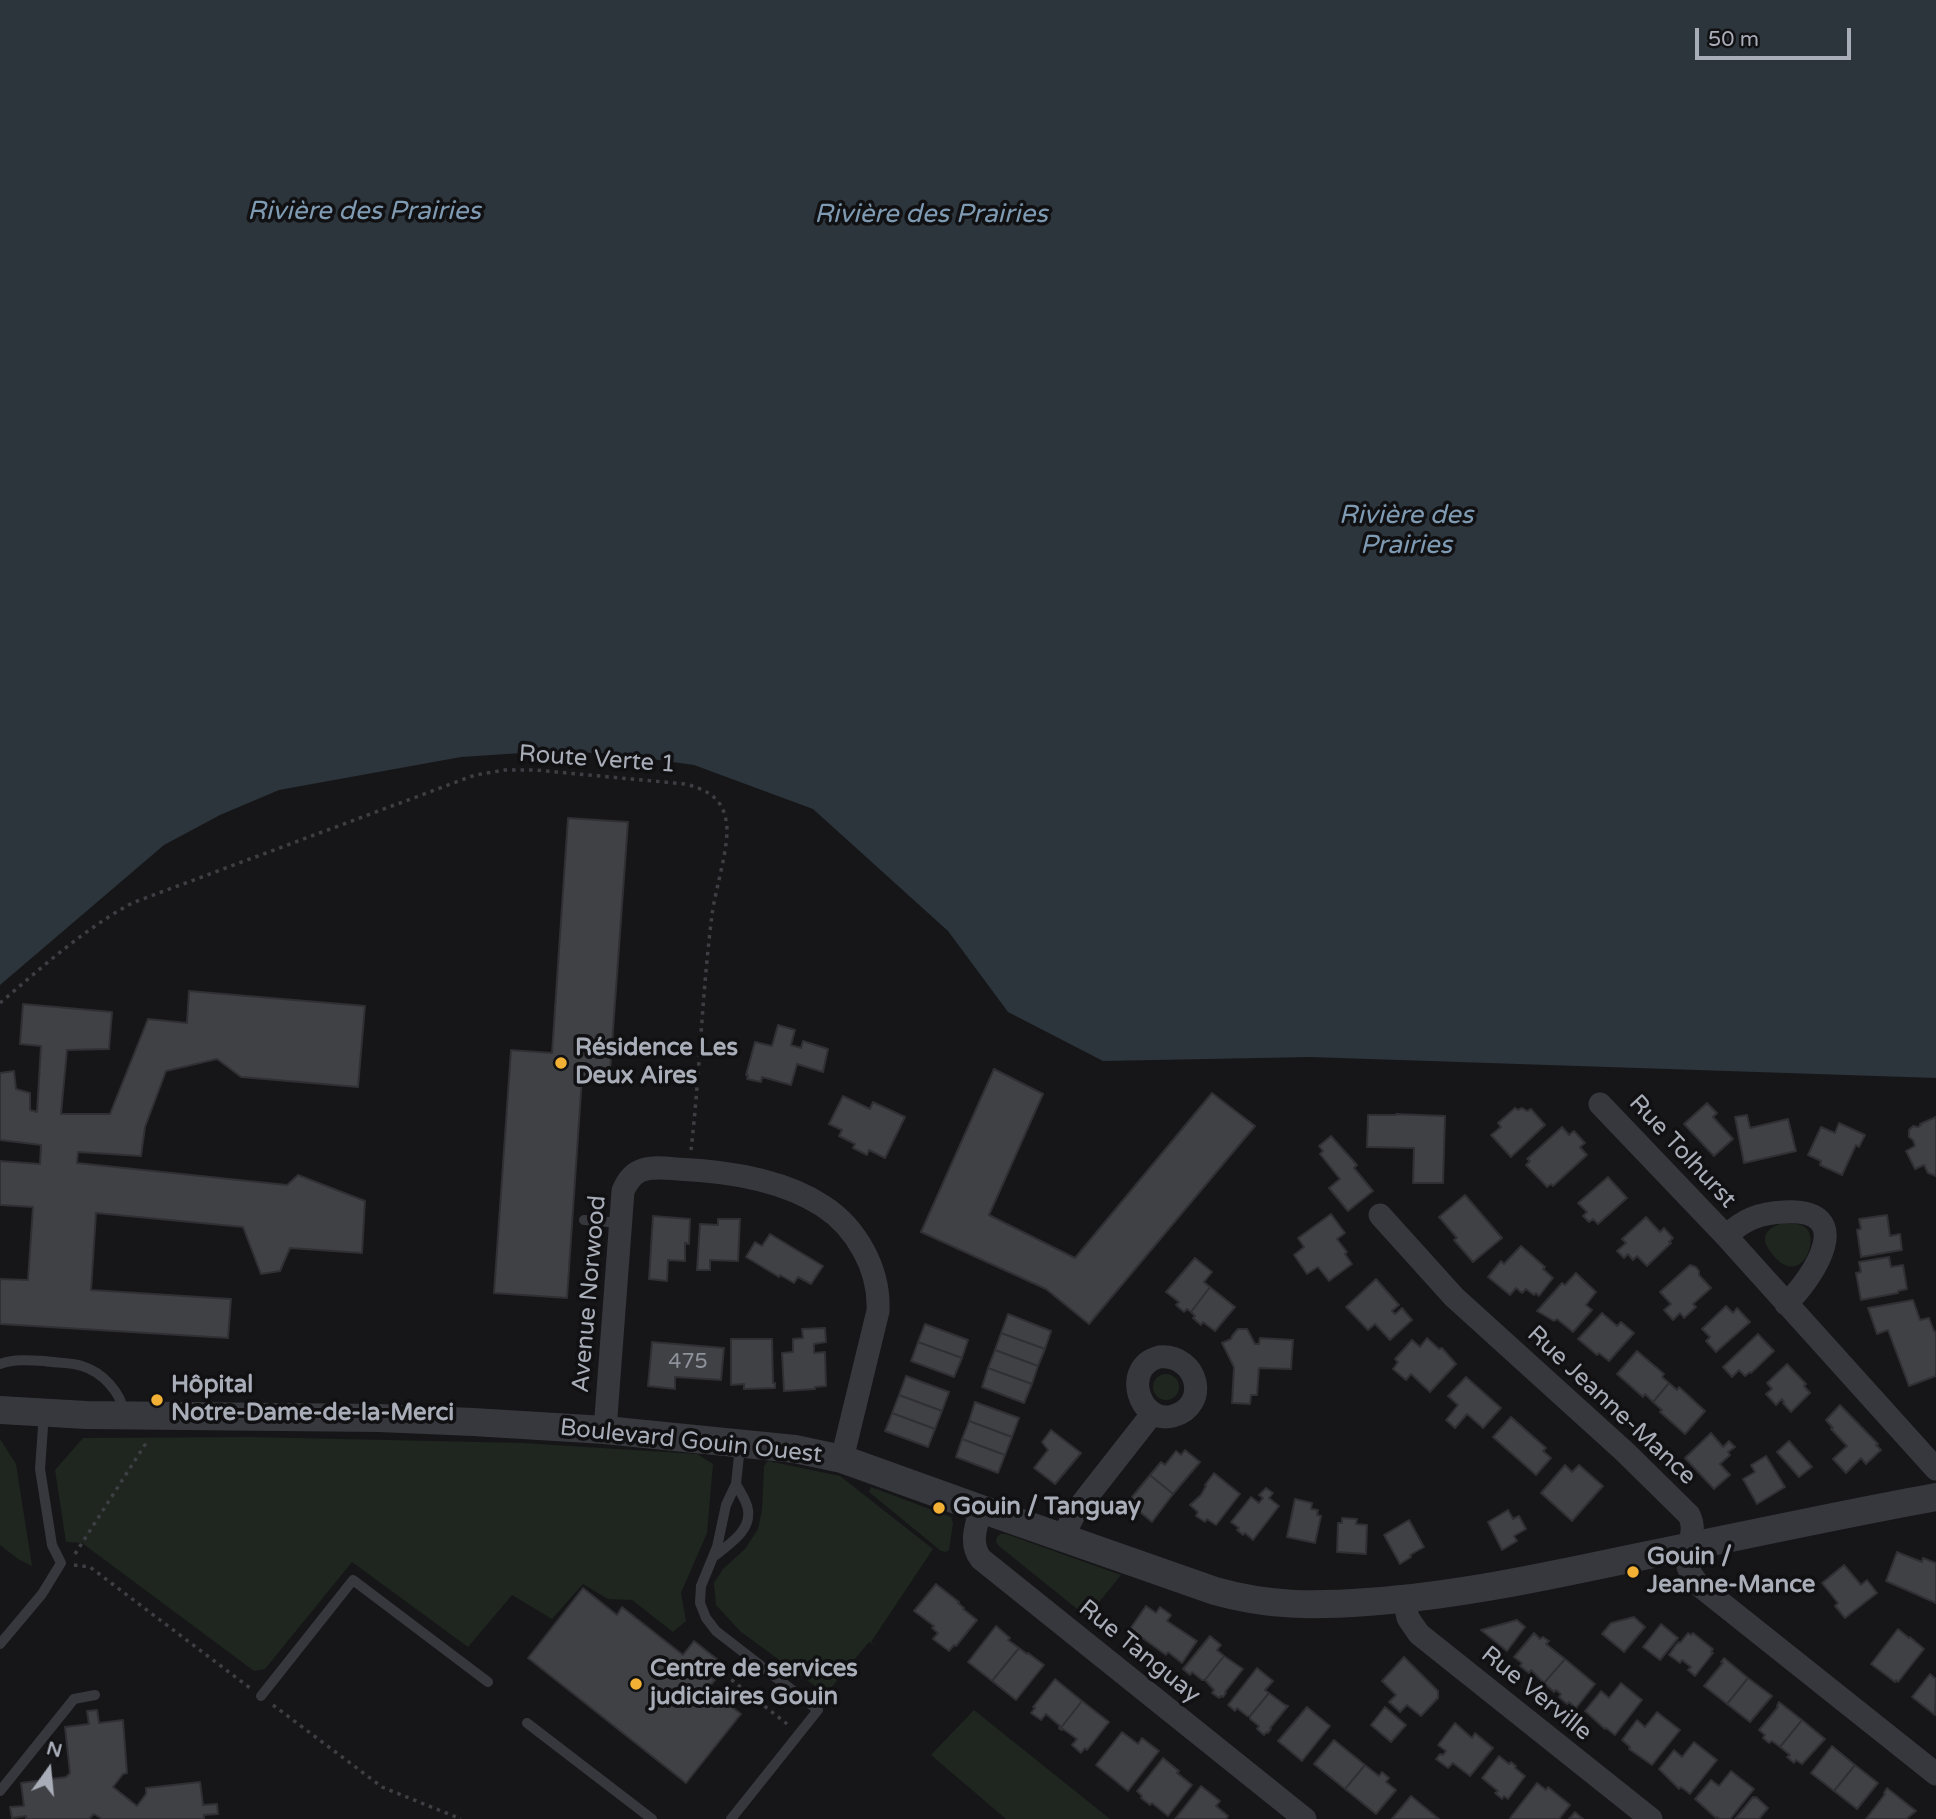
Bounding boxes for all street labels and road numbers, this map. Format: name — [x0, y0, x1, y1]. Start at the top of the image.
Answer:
street label: Route Verte 1 — [518, 740, 676, 780]
street label: Rue Tolhurst — [1622, 1089, 1742, 1215]
street label: Avenue Norwood — [567, 1194, 613, 1394]
street label: Rue Jeanne-Mance — [1521, 1320, 1701, 1492]
street label: Boulevard Gouin Ouest — [558, 1414, 824, 1470]
street label: Rue Tanguay — [1072, 1594, 1206, 1710]
street label: Rue Verville — [1475, 1641, 1597, 1747]

